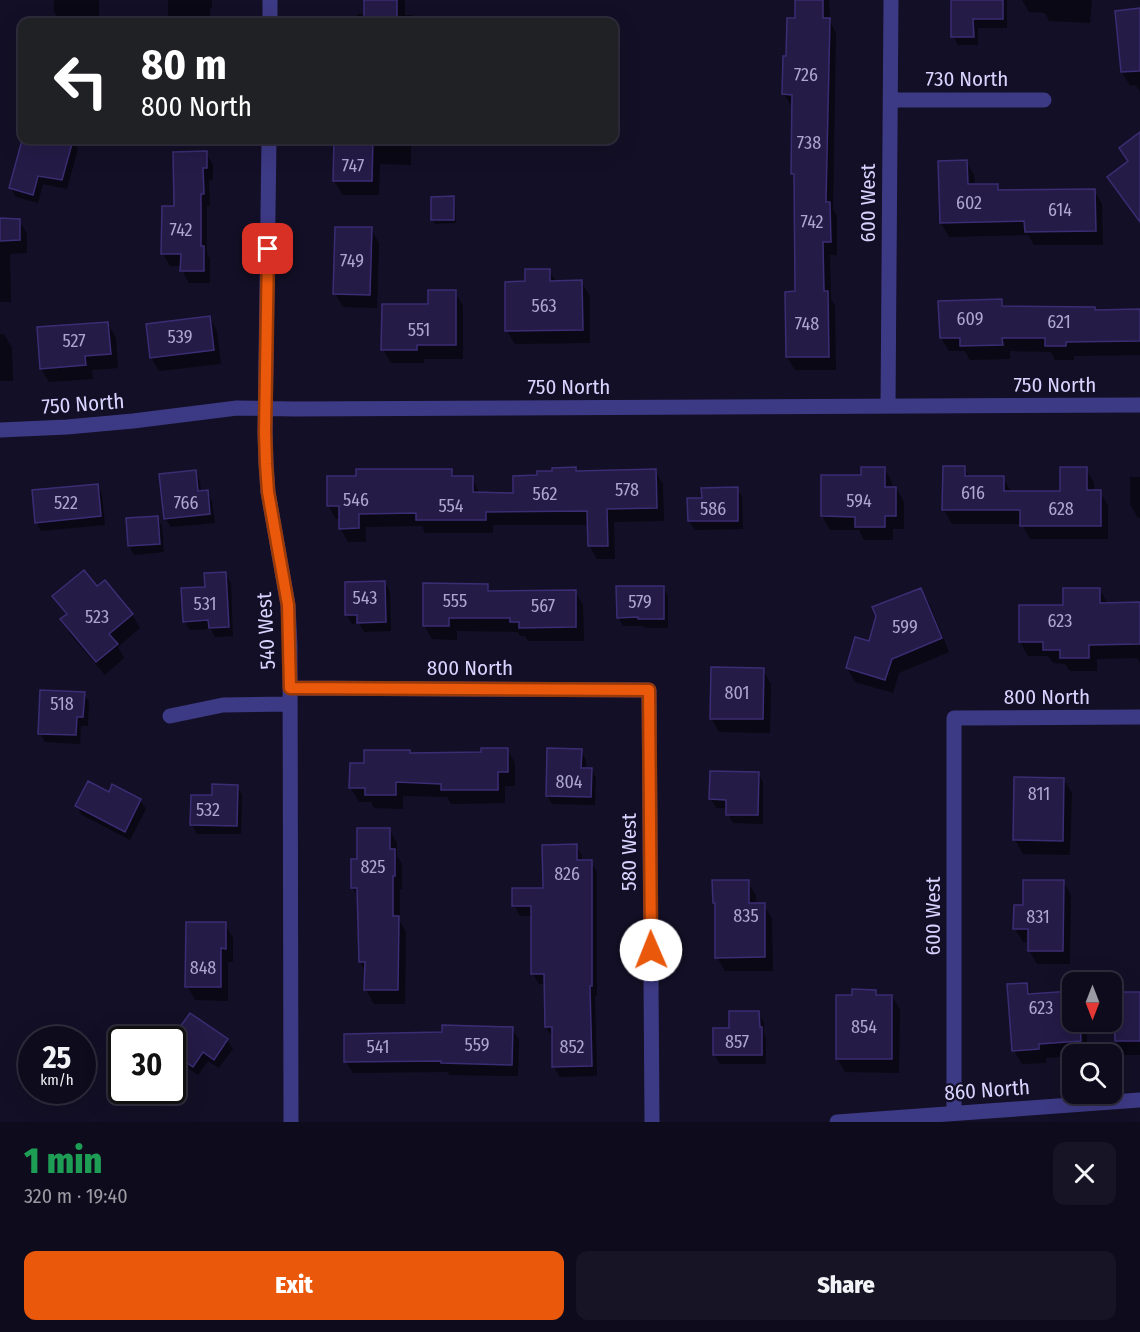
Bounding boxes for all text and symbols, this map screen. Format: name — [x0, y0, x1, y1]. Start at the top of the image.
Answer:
text: 80 m — [141, 40, 227, 90]
icon: left — [42, 42, 120, 120]
house number: 726 — [794, 64, 818, 86]
street label: 730 North — [926, 66, 1008, 92]
text: 800 North — [141, 91, 252, 123]
house number: 738 — [797, 132, 821, 154]
house number: 747 — [342, 155, 364, 177]
street label: 600 West — [855, 163, 881, 242]
house number: 602 — [956, 192, 982, 214]
house number: 614 — [1048, 199, 1072, 221]
house number: 742 — [800, 211, 824, 233]
house number: 742 — [169, 219, 193, 241]
pin — [242, 223, 293, 274]
icon: arrive — [251, 232, 284, 265]
house number: 749 — [340, 250, 364, 272]
house number: 563 — [531, 295, 557, 317]
house number: 609 — [957, 308, 983, 330]
house number: 621 — [1047, 311, 1071, 333]
house number: 748 — [795, 313, 819, 335]
house number: 551 — [408, 319, 430, 341]
house number: 539 — [168, 326, 192, 348]
house number: 527 — [62, 330, 86, 352]
street label: 750 North — [1014, 372, 1096, 398]
street label: 750 North — [528, 374, 610, 400]
street label: 750 North — [41, 388, 125, 420]
house number: 578 — [615, 479, 639, 501]
house number: 616 — [961, 482, 985, 504]
house number: 562 — [533, 483, 558, 505]
house number: 546 — [343, 489, 369, 511]
house number: 594 — [846, 490, 872, 512]
house number: 522 — [54, 492, 78, 514]
house number: 766 — [174, 492, 198, 514]
house number: 554 — [438, 495, 464, 517]
house number: 586 — [700, 498, 726, 520]
house number: 628 — [1048, 498, 1074, 520]
house number: 543 — [353, 587, 377, 609]
house number: 555 — [443, 590, 467, 612]
house number: 579 — [628, 591, 652, 613]
street label: 540 West — [251, 592, 281, 670]
house number: 531 — [194, 593, 216, 615]
house number: 567 — [531, 595, 555, 617]
house number: 523 — [85, 606, 109, 628]
house number: 623 — [1048, 610, 1072, 632]
house number: 599 — [892, 616, 918, 638]
street label: 800 North — [427, 655, 513, 681]
house number: 801 — [725, 682, 749, 704]
street label: 800 North — [1004, 684, 1090, 710]
house number: 518 — [50, 693, 74, 715]
house number: 804 — [555, 771, 583, 793]
house number: 811 — [1028, 783, 1050, 805]
house number: 532 — [196, 799, 220, 821]
street label: 580 West — [616, 813, 642, 891]
house number: 825 — [360, 856, 386, 878]
house number: 826 — [554, 863, 580, 885]
street label: 600 West — [920, 876, 946, 955]
house number: 835 — [733, 905, 759, 927]
house number: 831 — [1026, 906, 1050, 928]
position arrow — [619, 918, 683, 982]
house number: 848 — [190, 957, 216, 979]
north arrow — [1062, 972, 1122, 1032]
map controls — [1062, 972, 1122, 1104]
house number: 623 — [1029, 997, 1053, 1019]
house number: 854 — [851, 1016, 877, 1038]
speed limit sign: 30 — [108, 1026, 186, 1104]
house number: 857 — [725, 1031, 749, 1053]
house number: 559 — [465, 1034, 489, 1056]
house number: 541 — [366, 1036, 390, 1058]
house number: 852 — [559, 1036, 585, 1058]
text: 25 — [43, 1040, 71, 1076]
button: search — [1062, 1044, 1122, 1104]
text: km/h — [40, 1071, 74, 1089]
street label: 860 North — [943, 1074, 1031, 1106]
text: 1 min — [24, 1139, 102, 1183]
button: close — [1053, 1142, 1116, 1205]
text: 320 m · 19:40 — [24, 1184, 128, 1208]
button: Exit — [24, 1251, 564, 1320]
button: Share — [576, 1251, 1116, 1320]

